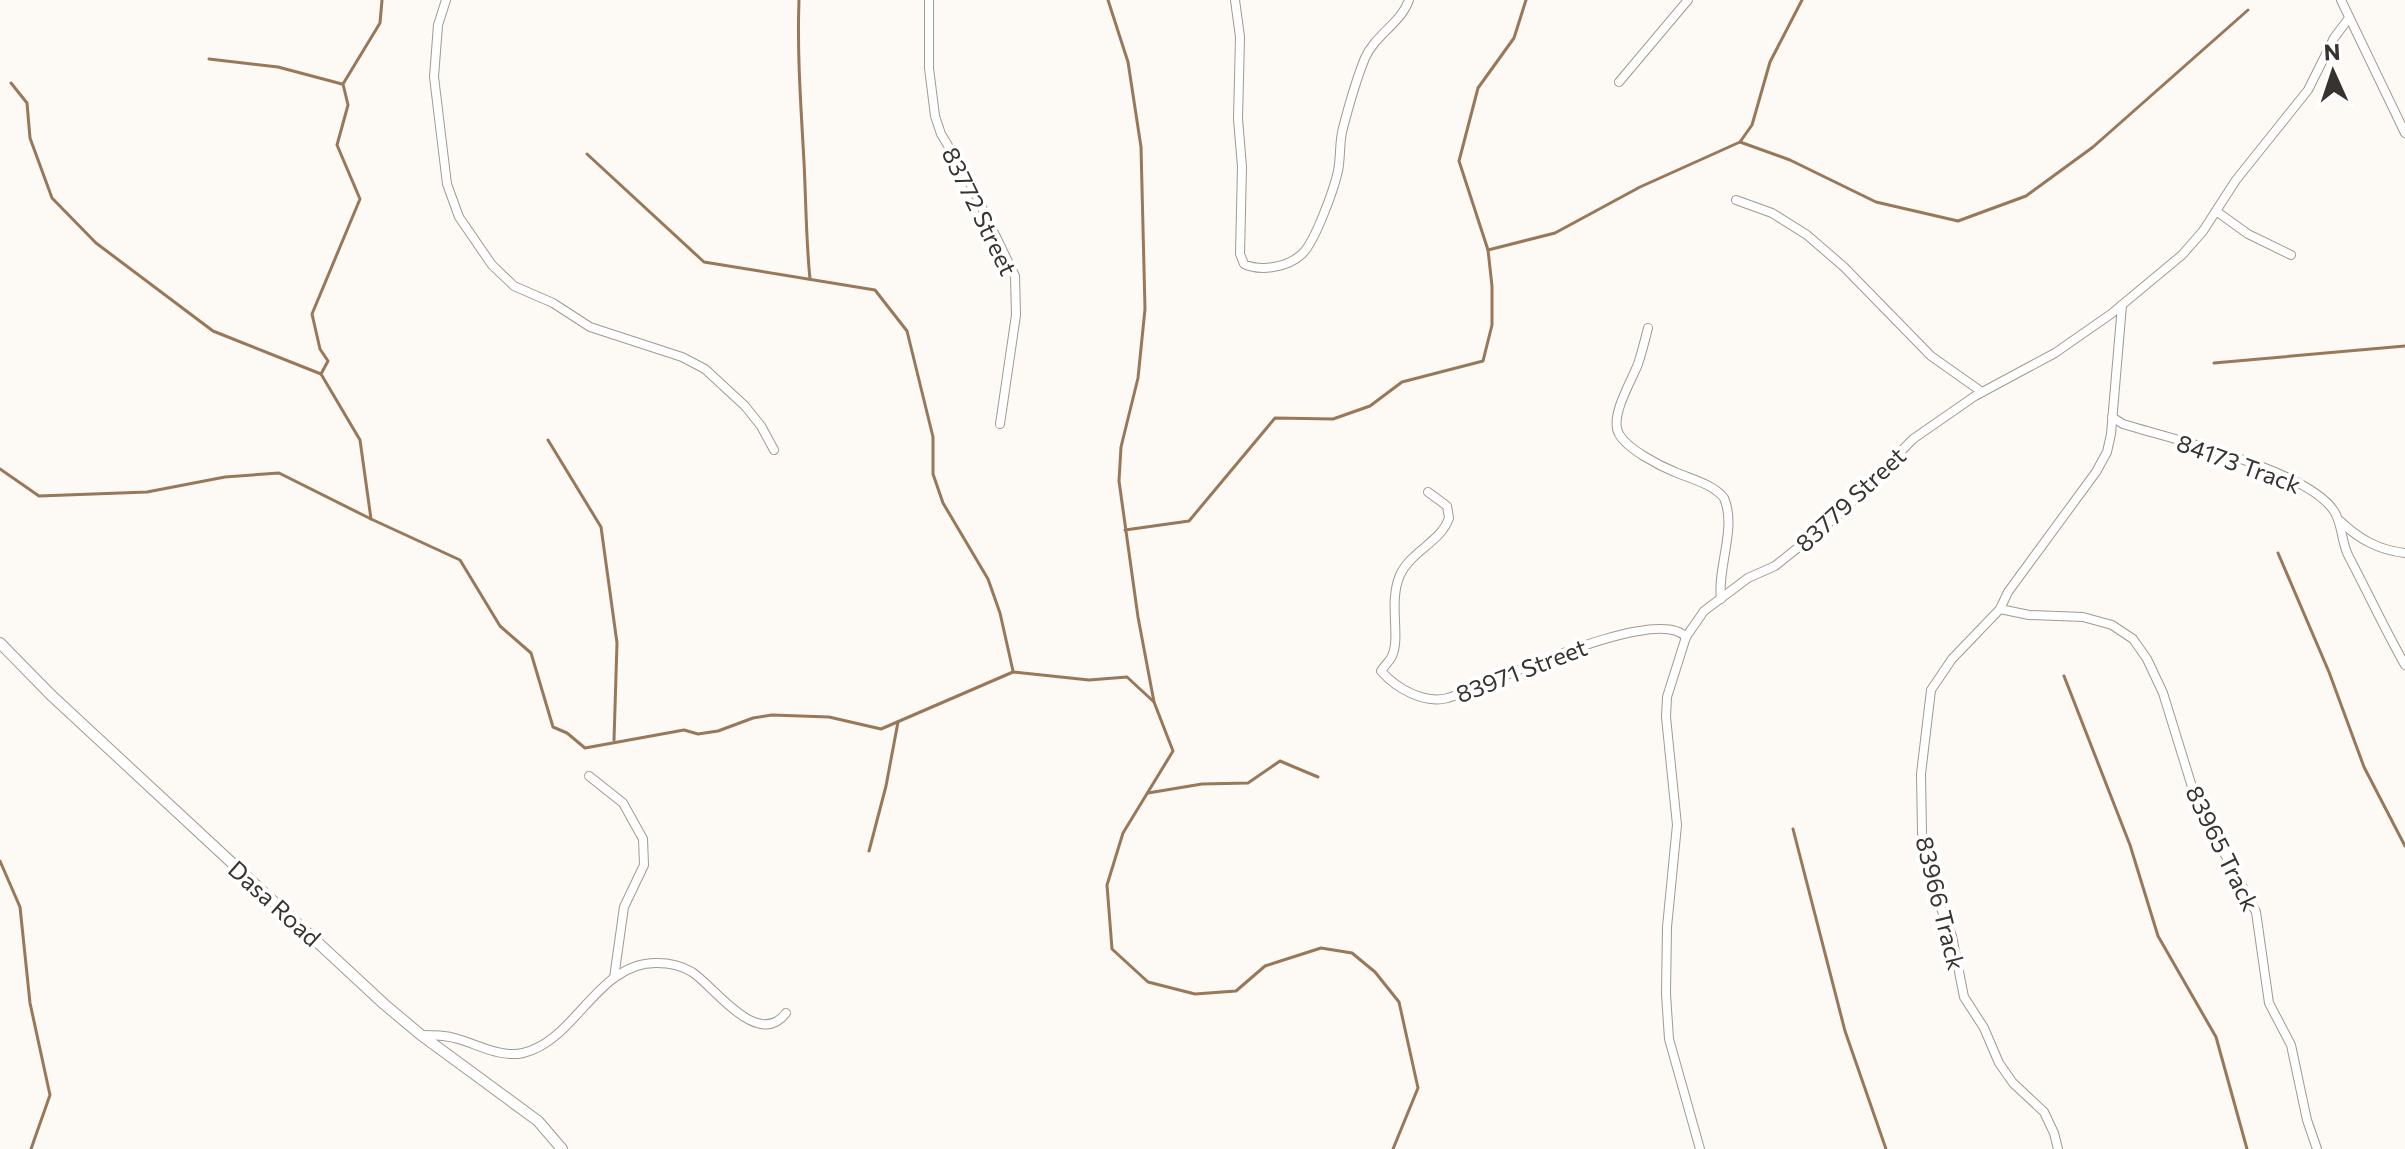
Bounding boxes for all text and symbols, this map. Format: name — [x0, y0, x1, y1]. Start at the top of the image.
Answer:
north arrow — [2293, 32, 2373, 112]
text: N — [2323, 38, 2341, 65]
street label: 83772 Street — [936, 142, 1024, 280]
street label: 84173 Track — [2173, 427, 2305, 499]
street label: 83779 Street — [1789, 440, 1911, 557]
street label: 83971 Street — [1451, 632, 1591, 708]
street label: 83965 Track — [2180, 781, 2266, 915]
street label: 83966 Track — [1910, 833, 1972, 973]
street label: Dasa Road — [223, 854, 327, 952]

